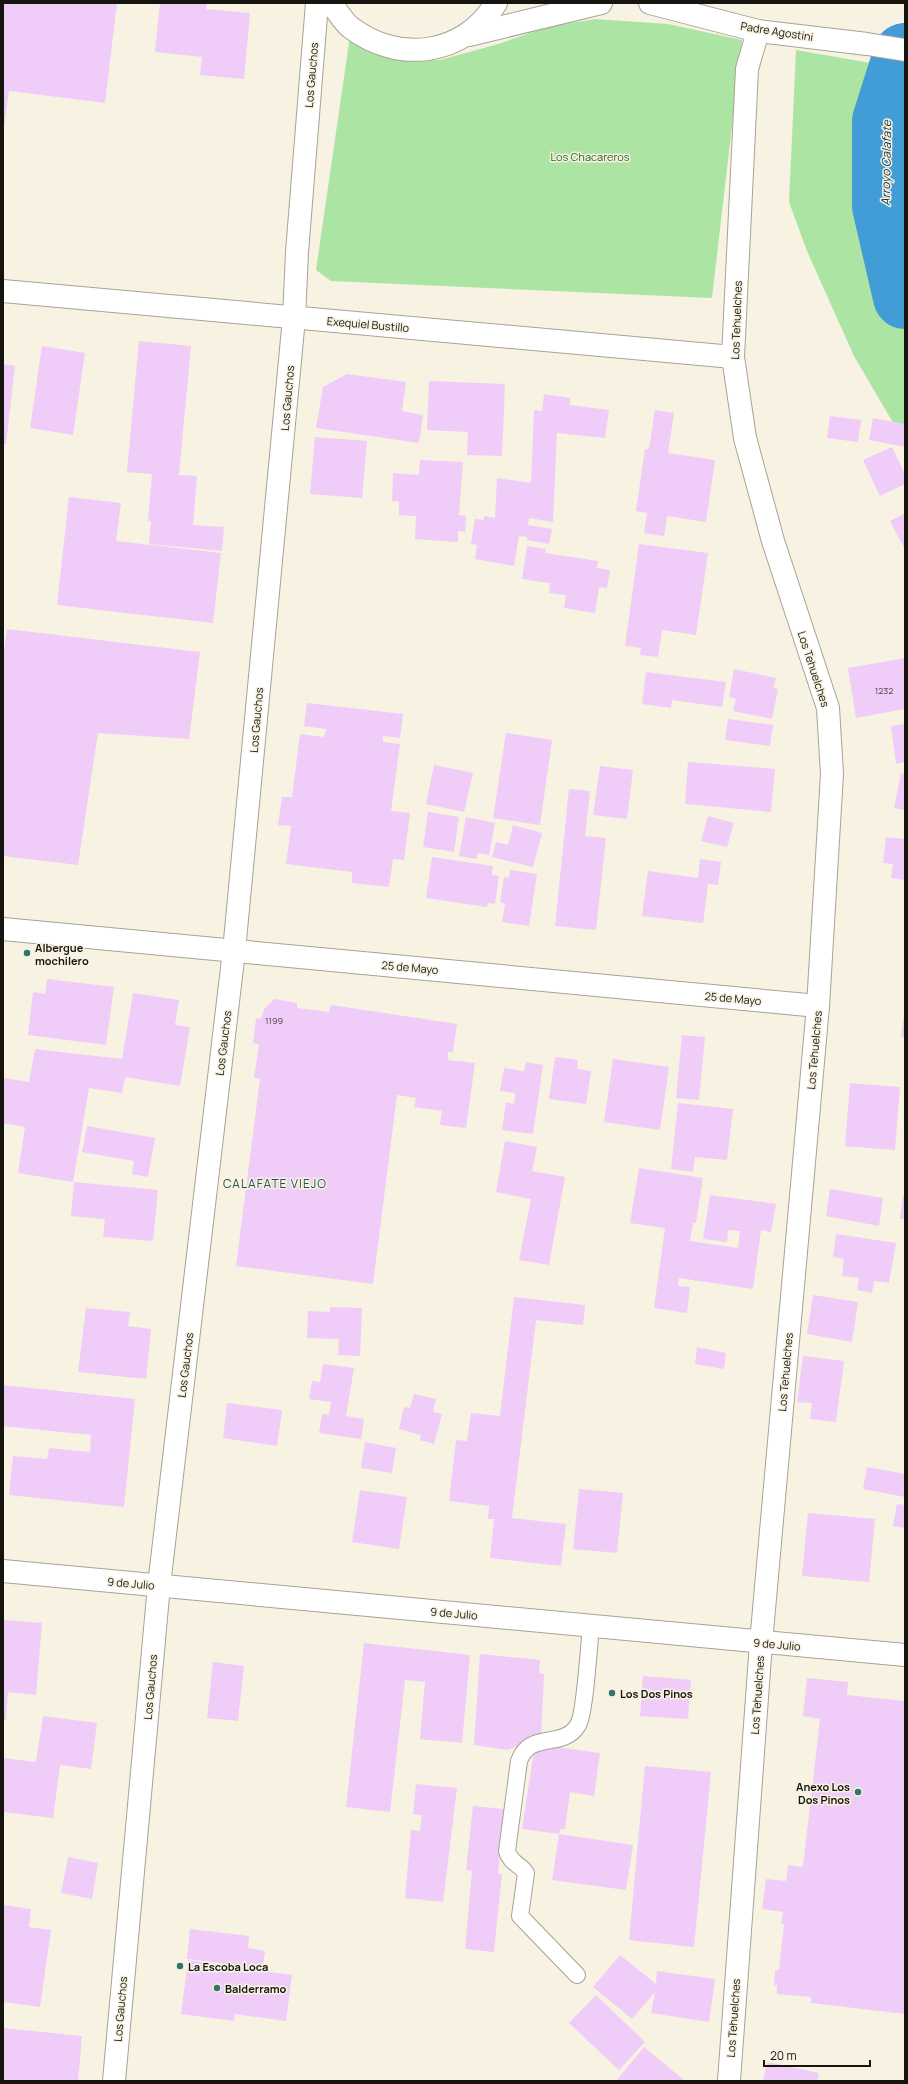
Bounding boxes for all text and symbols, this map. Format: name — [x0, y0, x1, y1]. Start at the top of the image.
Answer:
street label: Padre Agostini — [740, 18, 814, 44]
street label: Los Gauchos — [301, 42, 321, 108]
water label: Arroyo Calafate — [877, 119, 895, 206]
park label: Los Chacareros — [550, 149, 630, 164]
street label: Los Tehuelches — [727, 280, 745, 360]
street label: Exequiel Bustillo — [326, 313, 410, 335]
street label: Los Gauchos — [277, 365, 297, 431]
street label: Los Tehuelches — [795, 629, 833, 709]
house number: 1232 — [875, 684, 893, 697]
street label: Los Gauchos — [246, 687, 266, 753]
place label: Albergue mochilero — [35, 940, 89, 968]
marker: Albergue mochilero — [22, 948, 32, 958]
street label: 25 de Mayo — [381, 957, 440, 977]
street label: 25 de Mayo — [704, 988, 763, 1008]
street label: Los Gauchos — [212, 1009, 234, 1076]
street label: Los Tehuelches — [803, 1010, 825, 1090]
house number: 1199 — [265, 1014, 283, 1027]
district label: CALAFATE VIEJO — [223, 1175, 327, 1192]
street label: Los Gauchos — [174, 1331, 196, 1398]
street label: Los Tehuelches — [774, 1332, 796, 1412]
street label: 9 de Julio — [107, 1573, 156, 1593]
street label: 9 de Julio — [430, 1603, 479, 1623]
street label: 9 de Julio — [753, 1634, 802, 1654]
street label: Los Gauchos — [140, 1654, 160, 1720]
street label: Los Tehuelches — [747, 1655, 767, 1735]
place label: Los Dos Pinos — [620, 1686, 693, 1701]
marker: Los Dos Pinos — [607, 1688, 617, 1698]
place label: Anexo Los Dos Pinos — [796, 1779, 850, 1807]
marker: Anexo Los Dos Pinos — [853, 1787, 863, 1797]
place label: La Escoba Loca — [188, 1959, 268, 1974]
marker: La Escoba Loca — [175, 1961, 185, 1971]
street label: Los Gauchos — [110, 1976, 130, 2042]
street label: Los Tehuelches — [723, 1978, 743, 2058]
place label: Balderramo — [225, 1981, 287, 1996]
marker: Balderramo — [212, 1983, 222, 1993]
scale bar — [764, 2042, 870, 2068]
text: 20 m — [770, 2047, 797, 2064]

